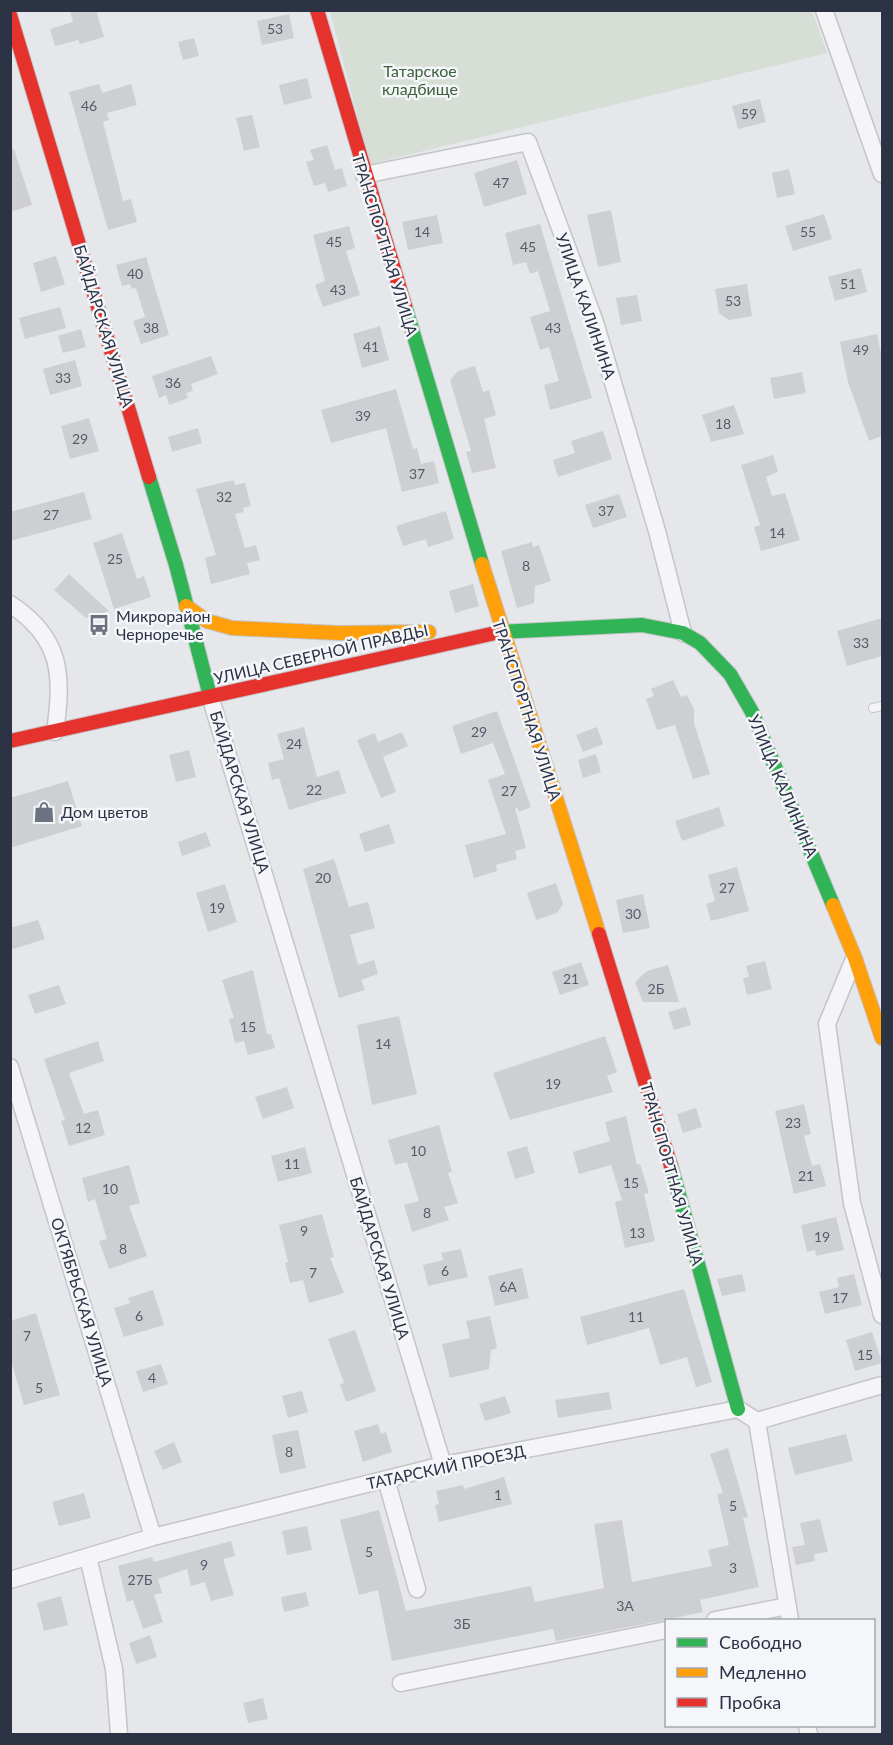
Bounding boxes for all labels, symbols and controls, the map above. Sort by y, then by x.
house number: 53 [267,20,283,37]
park label: Татарское кладбище [382,61,458,98]
house number: 46 [81,97,97,114]
house number: 59 [741,105,757,122]
street label: ТРАНСПОРТНАЯ УЛИЦА [349,151,422,338]
house number: 47 [493,174,509,191]
house number: 14 [414,223,430,240]
house number: 55 [800,223,816,240]
street label: УЛИЦА КАЛИНИНА [553,230,620,382]
house number: 45 [326,233,342,250]
house number: 45 [520,238,536,255]
street label: БАЙДАРСКАЯ УЛИЦА [71,242,138,410]
house number: 40 [127,265,143,282]
house number: 51 [840,275,856,292]
house number: 43 [330,281,346,298]
house number: 53 [725,292,741,309]
house number: 38 [143,319,159,336]
house number: 43 [545,319,561,336]
house number: 41 [363,338,379,355]
house number: 49 [853,341,869,358]
house number: 33 [55,369,71,386]
house number: 36 [165,374,181,391]
house number: 39 [355,407,371,424]
house number: 18 [715,415,731,432]
house number: 29 [72,430,88,447]
house number: 37 [409,465,425,482]
house number: 32 [216,488,232,505]
house number: 37 [598,502,614,519]
house number: 27 [43,506,59,523]
house number: 14 [769,524,785,541]
house number: 25 [107,550,123,567]
house number: 8 [522,557,530,574]
place label: Микрорайон Черноречье [116,606,210,643]
bus stop icon: Микрорайон Черноречье [87,613,111,637]
street label: ТРАНСПОРТНАЯ УЛИЦА [489,617,566,803]
street label: УЛИЦА СЕВЕРНОЙ ПРАВДЫ [212,620,430,687]
house number: 33 [853,634,869,651]
street label: БАЙДАРСКАЯ УЛИЦА [207,708,274,876]
street label: УЛИЦА КАЛИНИНА [745,712,822,860]
house number: 29 [471,723,487,740]
house number: 24 [286,735,302,752]
house number: 22 [306,781,322,798]
house number: 27 [501,782,517,799]
shop icon: Дом цветов [32,800,56,824]
place label: Дом цветов [61,802,148,821]
house number: 20 [315,869,331,886]
house number: 27 [719,879,735,896]
house number: 19 [209,899,225,916]
house number: 30 [625,905,641,922]
house number: 21 [563,970,579,987]
house number: 2Б [648,980,665,997]
house number: 15 [240,1018,256,1035]
house number: 14 [375,1035,391,1052]
house number: 19 [545,1075,561,1092]
street label: ТРАНСПОРТНАЯ УЛИЦА [637,1080,708,1268]
house number: 23 [785,1114,801,1131]
house number: 12 [75,1119,91,1136]
house number: 10 [410,1142,426,1159]
house number: 11 [284,1155,300,1172]
house number: 21 [798,1167,814,1184]
street label: БАЙДАРСКАЯ УЛИЦА [347,1174,414,1342]
house number: 15 [623,1174,639,1191]
house number: 10 [102,1180,118,1197]
house number: 8 [423,1204,431,1221]
street label: ОКТЯБРЬСКАЯ УЛИЦА [48,1215,117,1389]
house number: 9 [300,1222,308,1239]
house number: 13 [629,1224,645,1241]
house number: 19 [814,1228,830,1245]
house number: 8 [119,1240,127,1257]
house number: 6 [441,1262,449,1279]
house number: 7 [309,1264,317,1281]
house number: 6А [499,1278,517,1295]
house number: 17 [832,1289,848,1306]
house number: 6 [135,1307,143,1324]
house number: 11 [628,1308,644,1325]
house number: 7 [23,1327,31,1344]
house number: 15 [857,1346,873,1363]
house number: 4 [148,1369,156,1386]
house number: 5 [35,1379,43,1396]
street label: ТАТАРСКИЙ ПРОЕЗД [365,1440,527,1493]
house number: 8 [285,1443,293,1460]
house number: 1 [494,1486,502,1503]
house number: 5 [729,1497,737,1514]
house number: 5 [365,1543,373,1560]
house number: 9 [200,1556,208,1573]
house number: 3 [729,1559,737,1576]
house number: 27Б [128,1571,153,1588]
house number: 3А [616,1597,634,1614]
house number: 3Б [454,1615,471,1632]
legend [665,1619,875,1727]
text: Свободно [719,1631,802,1653]
text: Медленно [719,1661,807,1683]
text: Пробка [719,1691,781,1713]

